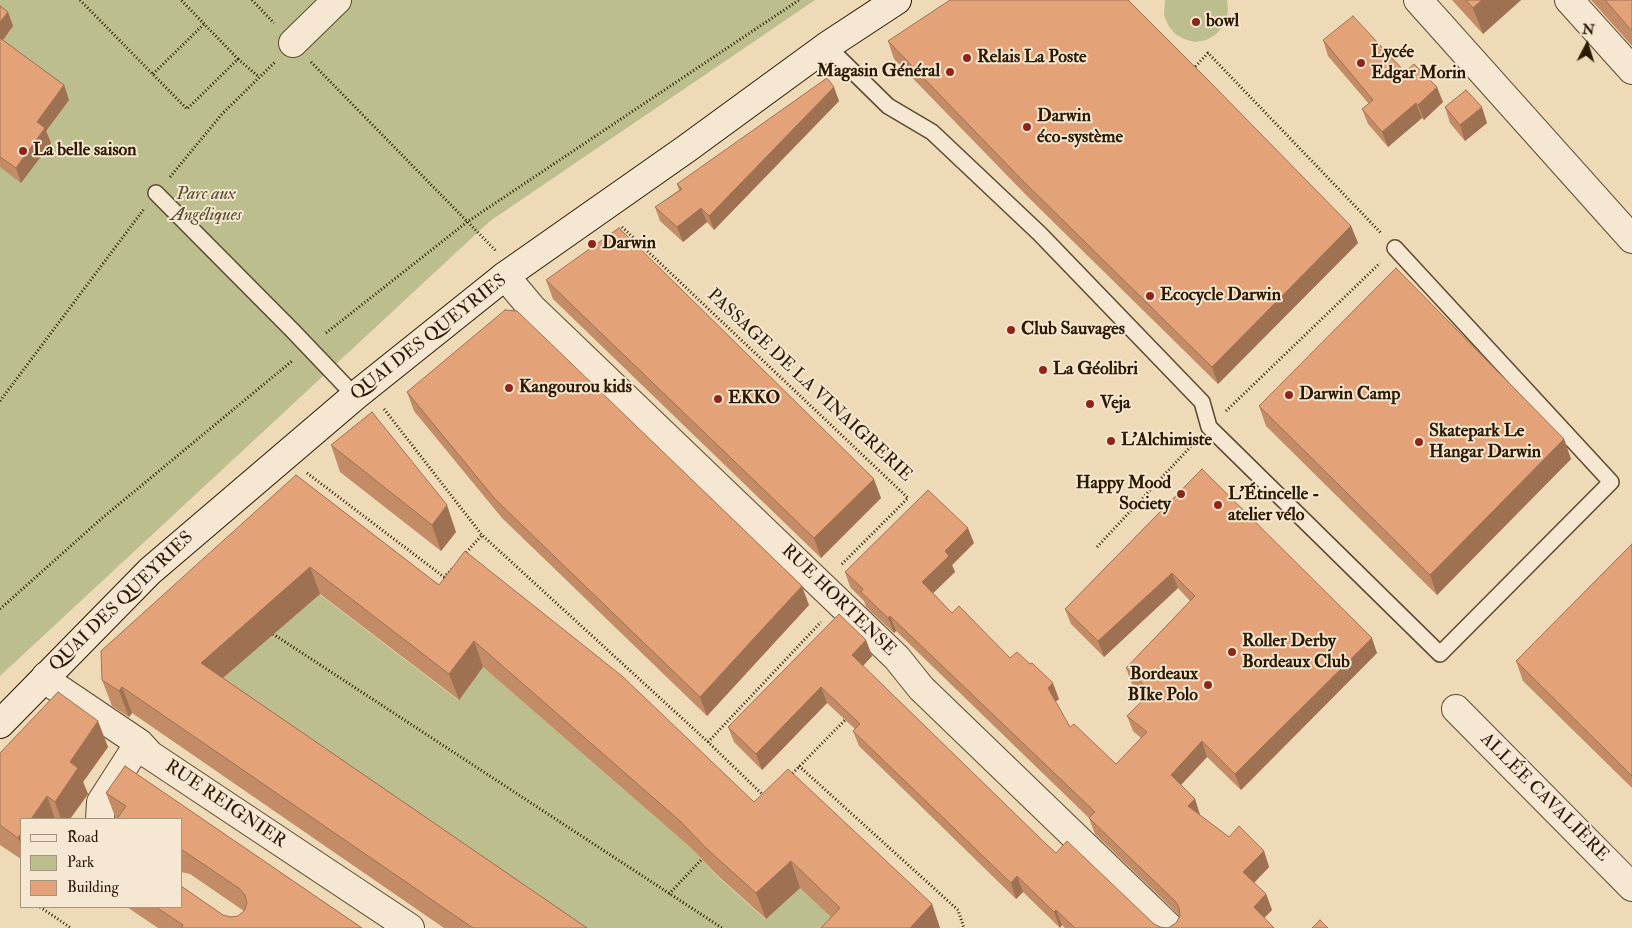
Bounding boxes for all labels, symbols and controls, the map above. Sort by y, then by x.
place label: bowl [1206,11,1239,33]
marker: bowl [1190,16,1202,28]
north arrow [1562,20,1612,70]
text: N [1581,21,1595,39]
place label: Lycée Edgar Morin [1371,42,1466,84]
place label: Relais La Poste [977,47,1086,69]
marker: Relais La Poste [961,52,973,64]
marker: Lycée Edgar Morin [1355,57,1367,69]
place label: Magasin Général [817,61,940,83]
marker: Magasin Général [944,66,956,78]
place label: Darwin éco-système [1037,106,1123,148]
marker: Darwin éco-système [1021,121,1033,133]
place label: La belle saison [33,140,137,162]
marker: La belle saison [17,145,29,157]
park label: Parc aux Angéliques [170,184,242,226]
place label: Darwin [602,233,656,255]
marker: Darwin [586,238,598,250]
street label: QUAI DES QUEYRIES [347,270,511,406]
street label: PASSAGE DE LA VINAIGRERIE [702,285,916,487]
place label: Ecocycle Darwin [1160,285,1281,307]
marker: Ecocycle Darwin [1144,290,1156,302]
place label: Club Sauvages [1021,319,1125,341]
marker: Club Sauvages [1005,324,1017,336]
place label: La Géolibri [1053,359,1138,381]
marker: La Géolibri [1037,364,1049,376]
place label: Kangourou kids [519,377,632,399]
marker: Kangourou kids [503,382,515,394]
place label: Darwin Camp [1299,384,1400,406]
place label: EKKO [728,388,780,410]
marker: Darwin Camp [1283,389,1295,401]
marker: EKKO [712,393,724,405]
place label: Veja [1100,393,1130,415]
marker: Veja [1084,398,1096,410]
place label: Skatepark Le Hangar Darwin [1429,421,1541,464]
place label: L'Alchimiste [1121,430,1212,452]
marker: L'Alchimiste [1105,435,1117,447]
marker: Skatepark Le Hangar Darwin [1413,436,1425,448]
place label: Happy Mood Society [1076,473,1171,516]
place label: L'Étincelle - atelier vélo [1228,484,1320,526]
marker: Happy Mood Society [1175,488,1187,500]
marker: L'Étincelle - atelier vélo [1212,499,1224,511]
street label: QUAI DES QUEYRIES [45,528,199,676]
street label: RUE HORTENSE [776,541,900,661]
place label: Roller Derby Bordeaux Club [1242,631,1350,674]
marker: Roller Derby Bordeaux Club [1226,646,1238,658]
place label: Bordeaux BIke Polo [1127,664,1198,706]
marker: Bordeaux BIke Polo [1202,679,1214,691]
street label: ALLÉE CAVALIÈRE [1475,729,1613,867]
street label: RUE REIGNIER [160,756,290,854]
legend [20,818,182,908]
text: Road [67,828,98,847]
text: Park [67,853,94,872]
text: Building [67,878,119,897]

